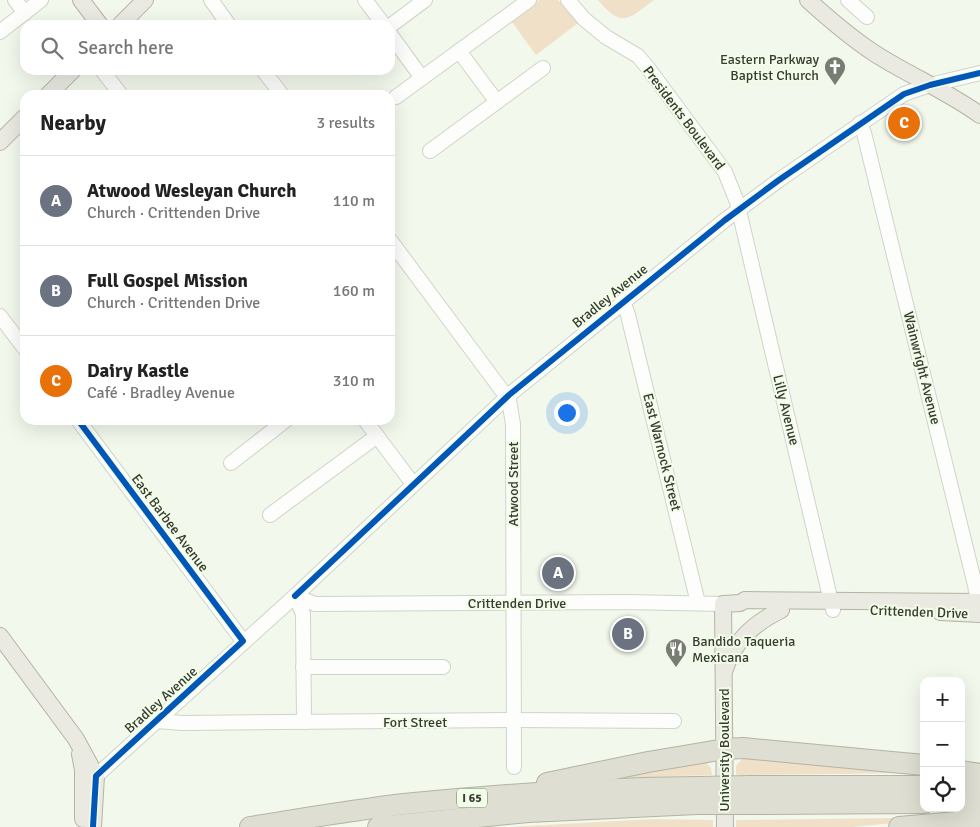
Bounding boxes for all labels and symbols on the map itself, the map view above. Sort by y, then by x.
place label: Eastern Parkway Baptist Church [720,51,819,84]
church icon: Eastern Parkway Baptist Church [823,55,847,86]
street label: Presidents Boulevard [639,63,729,173]
pin: C [888,104,920,142]
street label: Bradley Avenue [569,260,651,332]
street label: Wainwright Avenue [900,310,944,426]
street label: Lilly Avenue [769,373,803,447]
street label: East Warnock Street [639,391,685,513]
your location [554,400,580,426]
street label: Atwood Street [505,442,522,526]
street label: East Barbee Avenue [128,471,212,575]
pin: A [542,554,574,592]
street label: Crittenden Drive [468,595,566,612]
street label: Crittenden Drive [870,602,968,622]
pin: B [612,615,644,653]
place label: Bandido Taqueria Mexicana [692,633,795,666]
restaurant icon: Bandido Taqueria Mexicana [664,637,688,668]
street label: Bradley Avenue [121,663,201,737]
street label: University Boulevard [716,688,733,812]
street label: Fort Street [383,714,447,731]
road number: I 65 [457,788,487,808]

